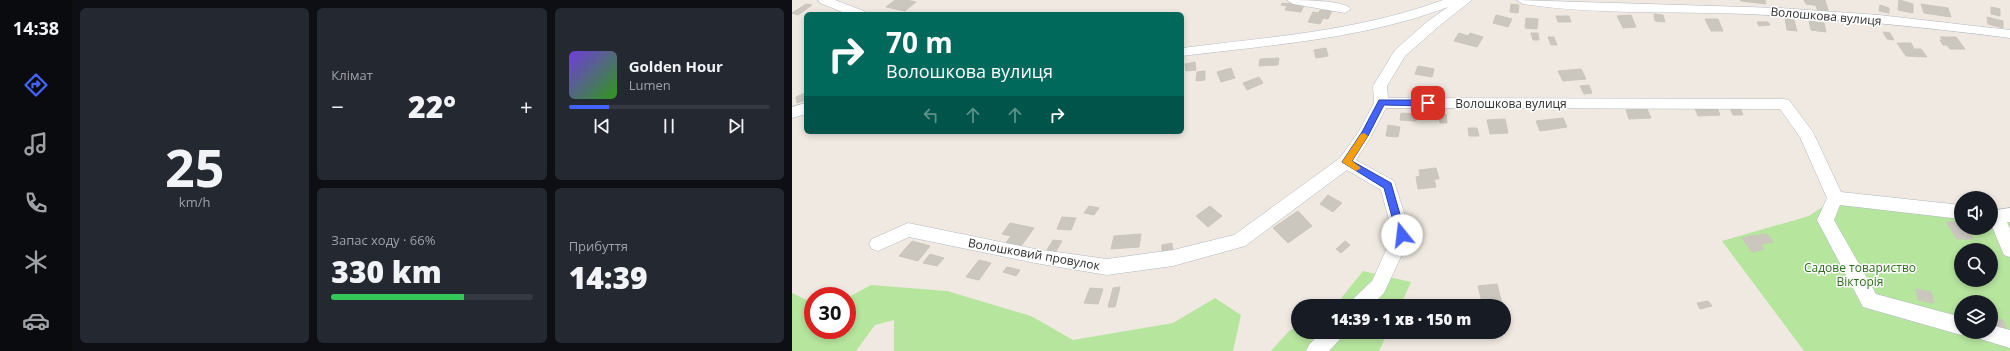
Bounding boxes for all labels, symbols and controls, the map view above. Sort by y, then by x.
street label: Волошкова вулиця [1770,3,1882,29]
text: 14:38 [13,16,59,40]
text: 70 m [886,23,953,61]
icon: right [820,28,872,80]
text: Golden Hour [629,56,723,76]
text: Волошкова вулиця [886,59,1053,83]
text: Клімат [331,66,373,84]
icon: directions [22,71,50,99]
text: Lumen [629,76,671,94]
text: 22° [408,86,456,127]
pin [1411,86,1445,120]
text: − [331,91,344,121]
text: + [520,91,533,121]
icon: arrive [1417,92,1439,114]
street label: Волошкова вулиця [1455,95,1567,112]
icon: left [920,104,942,126]
icon: ahead [962,104,984,126]
icon: ahead [1004,104,1026,126]
icon: right [1046,104,1068,126]
icon: previous [591,115,613,137]
icon: pause [658,115,680,137]
icon: next [725,115,747,137]
icon: music [22,130,50,158]
text: 25 [165,131,224,202]
icon: phone [22,189,50,217]
map controls [1954,191,1998,339]
button: sound [1954,191,1998,235]
text: km/h [179,193,210,211]
position arrow [1381,214,1423,256]
text: Запас ходу · 66% [331,231,435,249]
street label: Волошковий провулок [967,234,1102,274]
text: Прибуття [569,237,628,255]
button: search [1954,243,1998,287]
icon: climate [22,248,50,276]
text: 330 km [331,251,442,292]
text: 14:39 [569,257,648,298]
park label: Садове товариство Вікторія [1804,259,1916,290]
speed limit sign: 30 [804,287,856,339]
button: layers [1954,295,1998,339]
icon: car [22,307,50,335]
text: 14:39 · 1 хв · 150 m [1331,309,1471,329]

